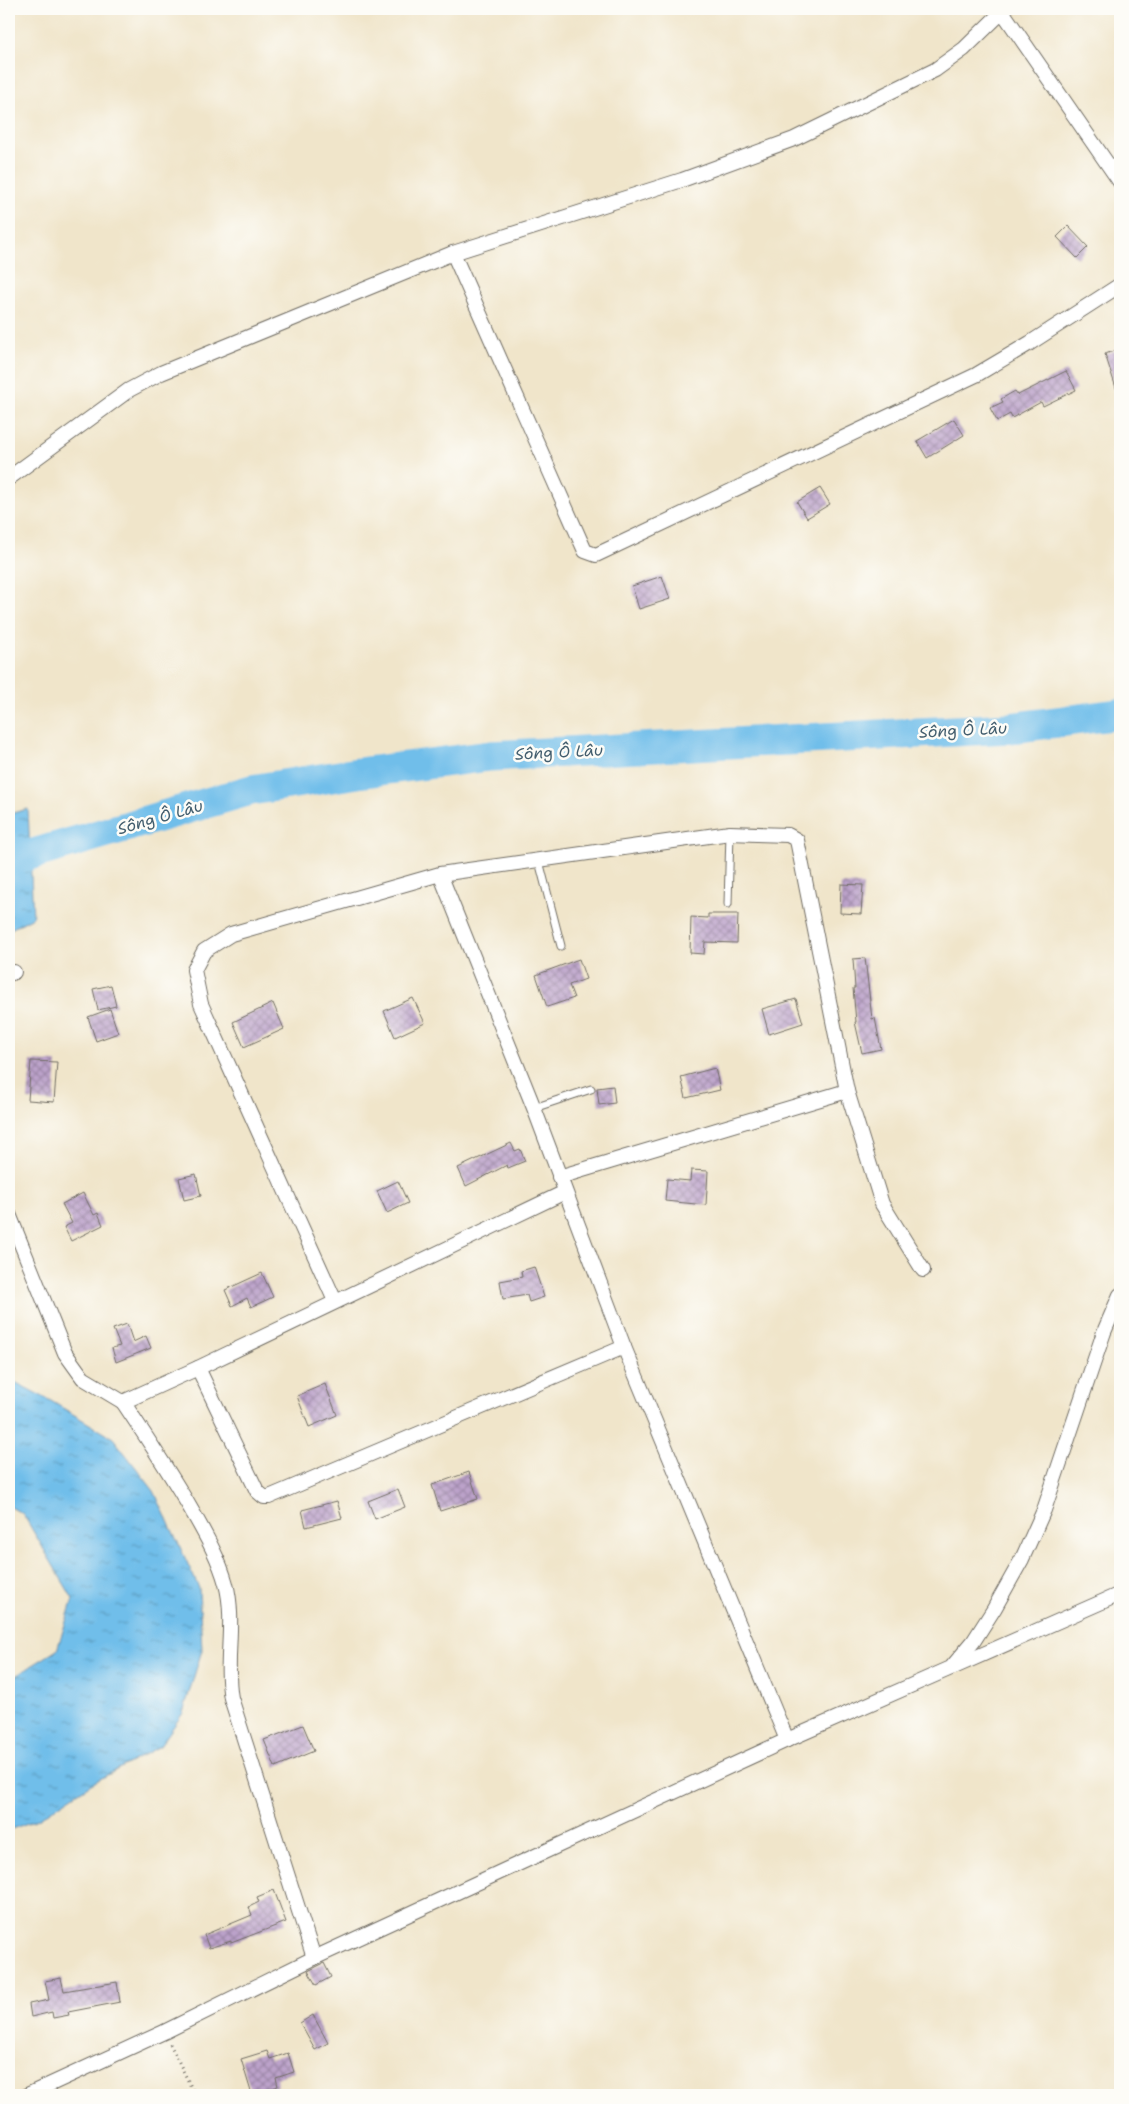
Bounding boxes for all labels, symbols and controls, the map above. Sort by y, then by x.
water label: Sông Ô Lâu [919,717,1007,743]
water label: Sông Ô Lâu [515,739,603,765]
water label: Sông Ô Lâu [115,795,205,839]

